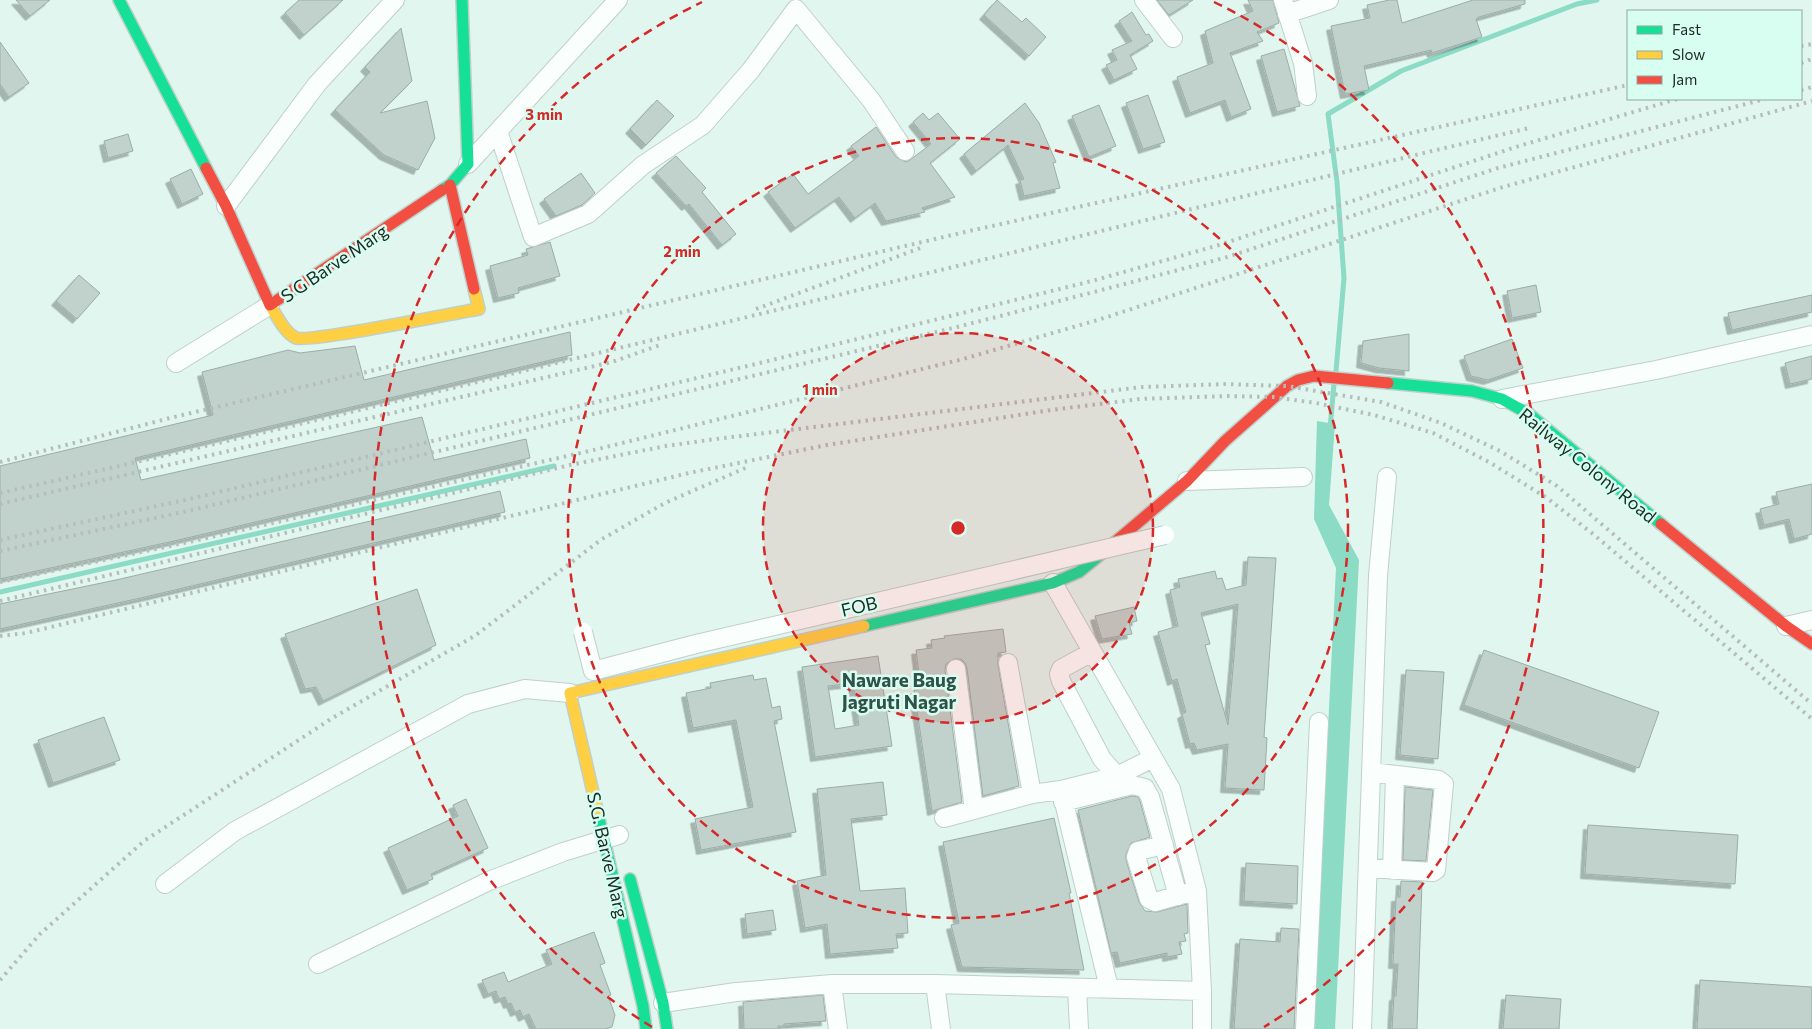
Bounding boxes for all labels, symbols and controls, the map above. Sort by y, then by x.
legend [1627,10,1802,100]
text: Fast [1672,20,1701,38]
text: Slow [1672,45,1705,63]
text: Jam [1672,70,1697,88]
text: 3 min [525,105,563,123]
street label: S G Barve Marg [276,219,392,307]
text: 2 min [663,242,701,260]
text: 1 min [802,380,838,398]
street label: Railway Colony Road [1515,403,1661,527]
centre of rings [949,519,967,537]
street label: FOB [839,591,879,621]
district label: Naware Baug Jagruti Nagar [842,668,957,713]
street label: S.G. Barve Marg [583,790,633,920]

